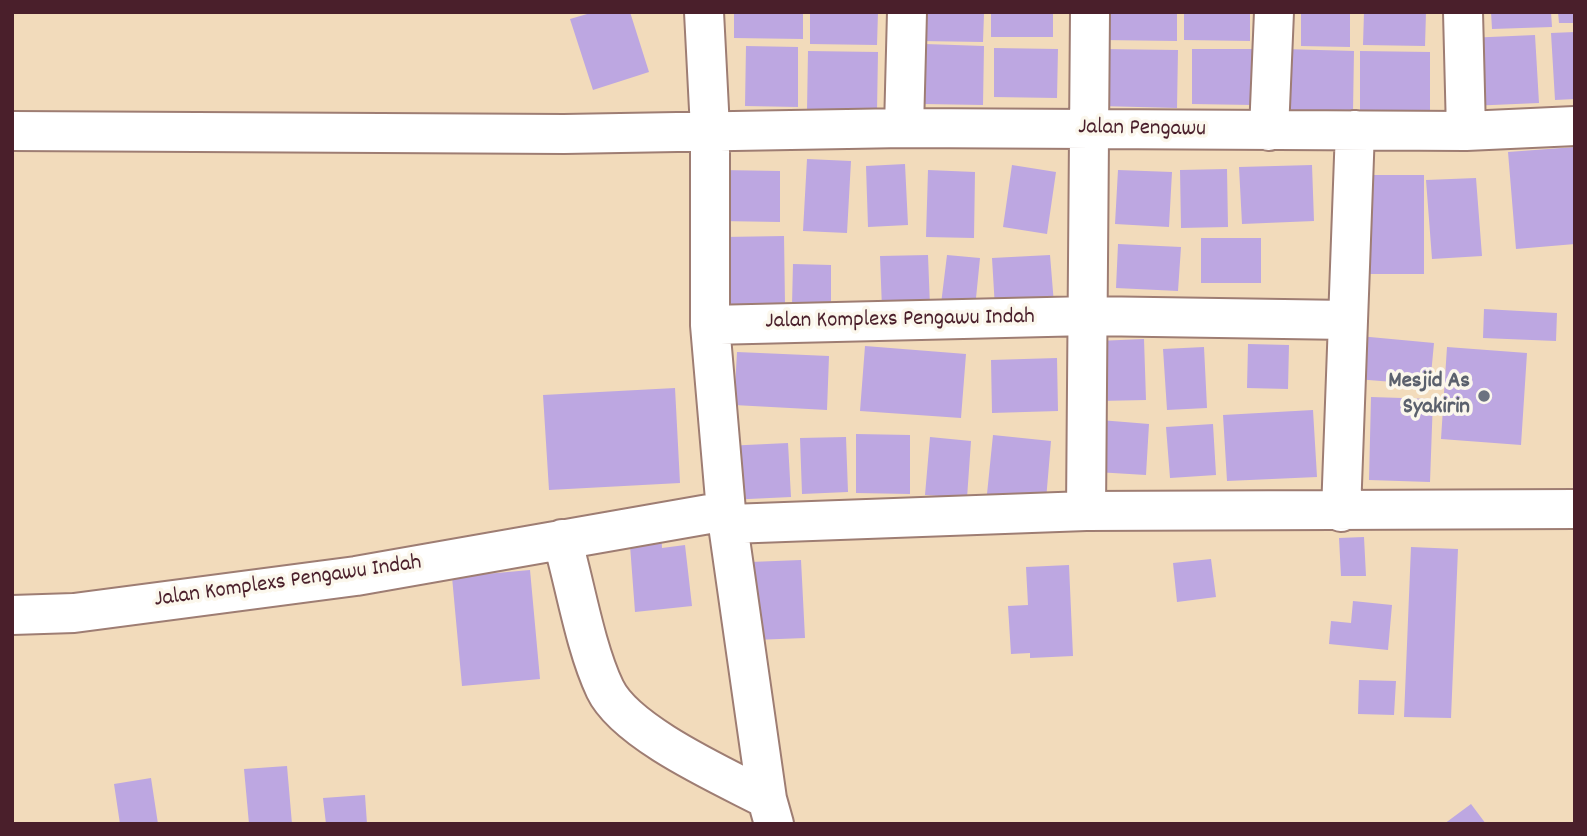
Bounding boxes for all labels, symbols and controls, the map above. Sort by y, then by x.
street label: Jalan Pengawu [1078,115,1206,145]
street label: Jalan Komplexs Pengawu Indah [765,305,1035,337]
place label: Mesjid As Syakirin [1388,369,1470,423]
marker: Mesjid As Syakirin [1476,388,1492,404]
street label: Jalan Komplexs Pengawu Indah [153,551,423,615]

